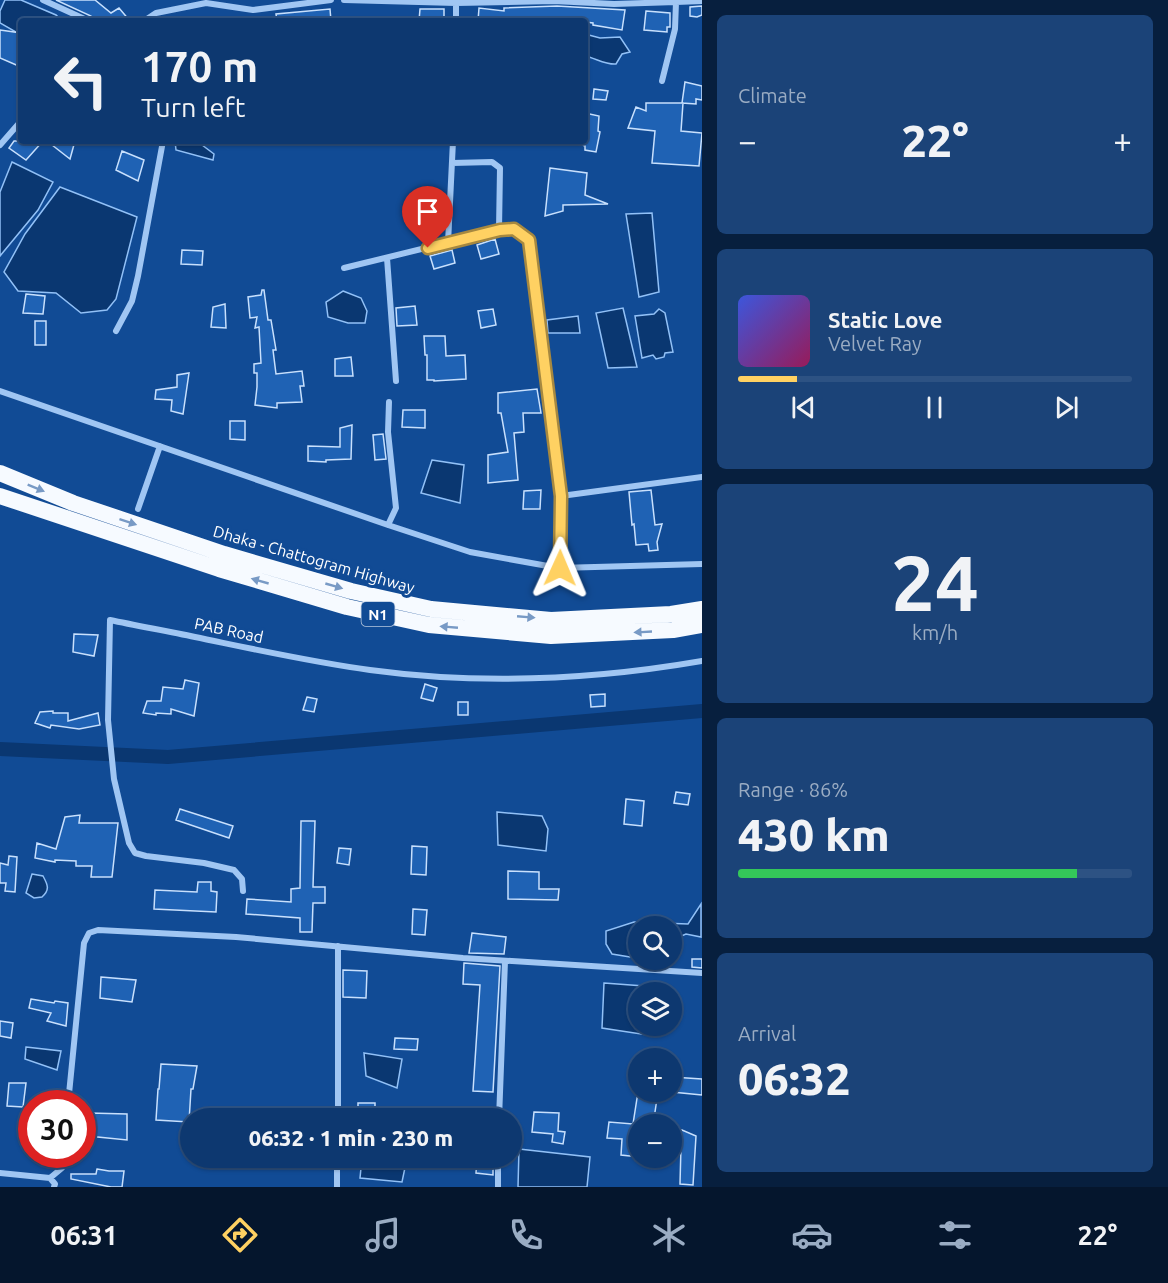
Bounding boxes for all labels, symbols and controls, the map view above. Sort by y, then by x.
icon: left [42,42,120,120]
text: 170 m [141,43,258,90]
text: Climate [738,84,807,107]
text: Turn left [141,92,245,122]
text: 22° [901,115,969,166]
text: − [738,122,757,159]
text: + [1113,122,1132,159]
pin [402,186,453,248]
icon: arrive [411,195,444,228]
text: Static Love [828,307,943,332]
text: Velvet Ray [828,332,922,355]
icon: previous [787,391,820,424]
icon: pause [918,391,951,424]
icon: next [1050,391,1083,424]
one-way arrow [28,483,46,493]
one-way arrow [119,517,137,527]
street label: Dhaka - Chattogram Highway [211,522,417,596]
position arrow [528,536,592,600]
text: 24 [891,538,979,626]
one-way arrow [251,576,269,585]
one-way arrow [325,582,343,591]
road number: N1 [362,602,394,626]
one-way arrow [517,613,536,622]
street label: PAB Road [193,614,265,646]
text: km/h [912,621,958,644]
one-way arrow [439,622,458,632]
one-way arrow [634,627,653,636]
text: Range · 86% [738,778,848,801]
text: 430 km [738,809,890,860]
map controls [628,916,682,1168]
button: search [628,916,682,970]
button: layers [628,982,682,1036]
text: Arrival [738,1022,796,1045]
button: + [628,1048,682,1102]
text: 06:32 [738,1053,851,1104]
speed limit sign: 30 [18,1090,96,1168]
button: − [628,1114,682,1168]
text: 06:32 · 1 min · 230 m [249,1125,453,1150]
icon: directions [219,1214,261,1256]
icon: music [362,1214,404,1256]
icon: phone [505,1214,547,1256]
icon: climate [648,1214,690,1256]
icon: car [791,1214,833,1256]
icon: filters [934,1214,976,1256]
text: 06:31 [51,1220,118,1250]
text: 22° [1077,1220,1117,1250]

